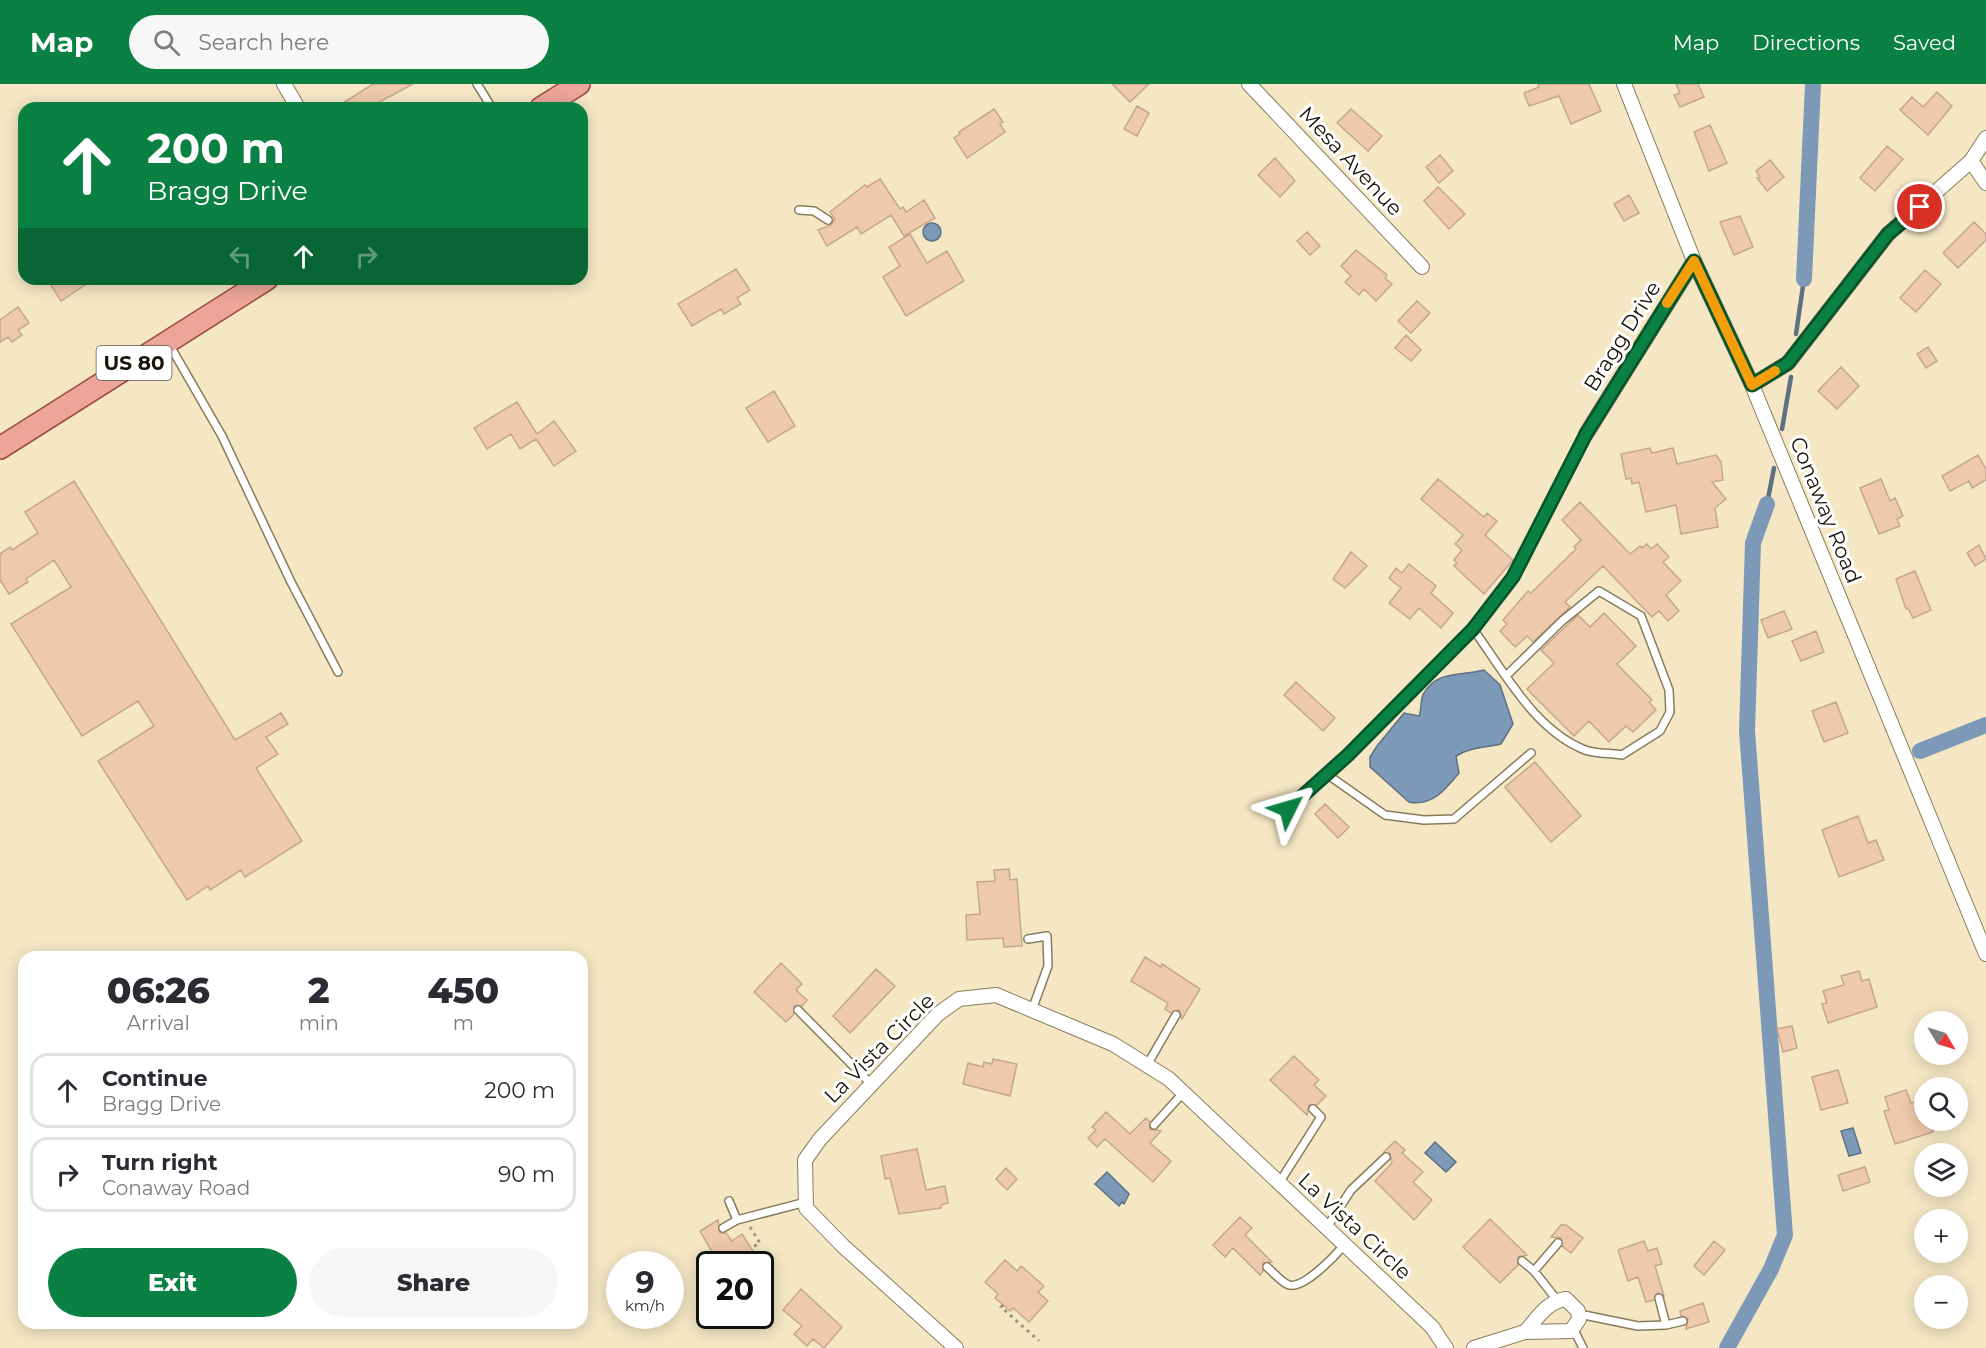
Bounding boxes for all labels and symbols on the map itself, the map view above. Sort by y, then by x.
street label: Mesa Avenue [1294,101,1408,221]
pin [1894,181,1945,232]
street label: Bragg Drive [1578,276,1666,396]
road number: US 80 [96,346,172,380]
street label: Conaway Road [1785,433,1867,587]
position arrow [1256,777,1320,841]
street label: La Vista Circle [819,988,939,1108]
north arrow [1914,1011,1968,1065]
street label: La Vista Circle [1293,1167,1417,1285]
speed limit sign: 20 [696,1251,774,1329]

